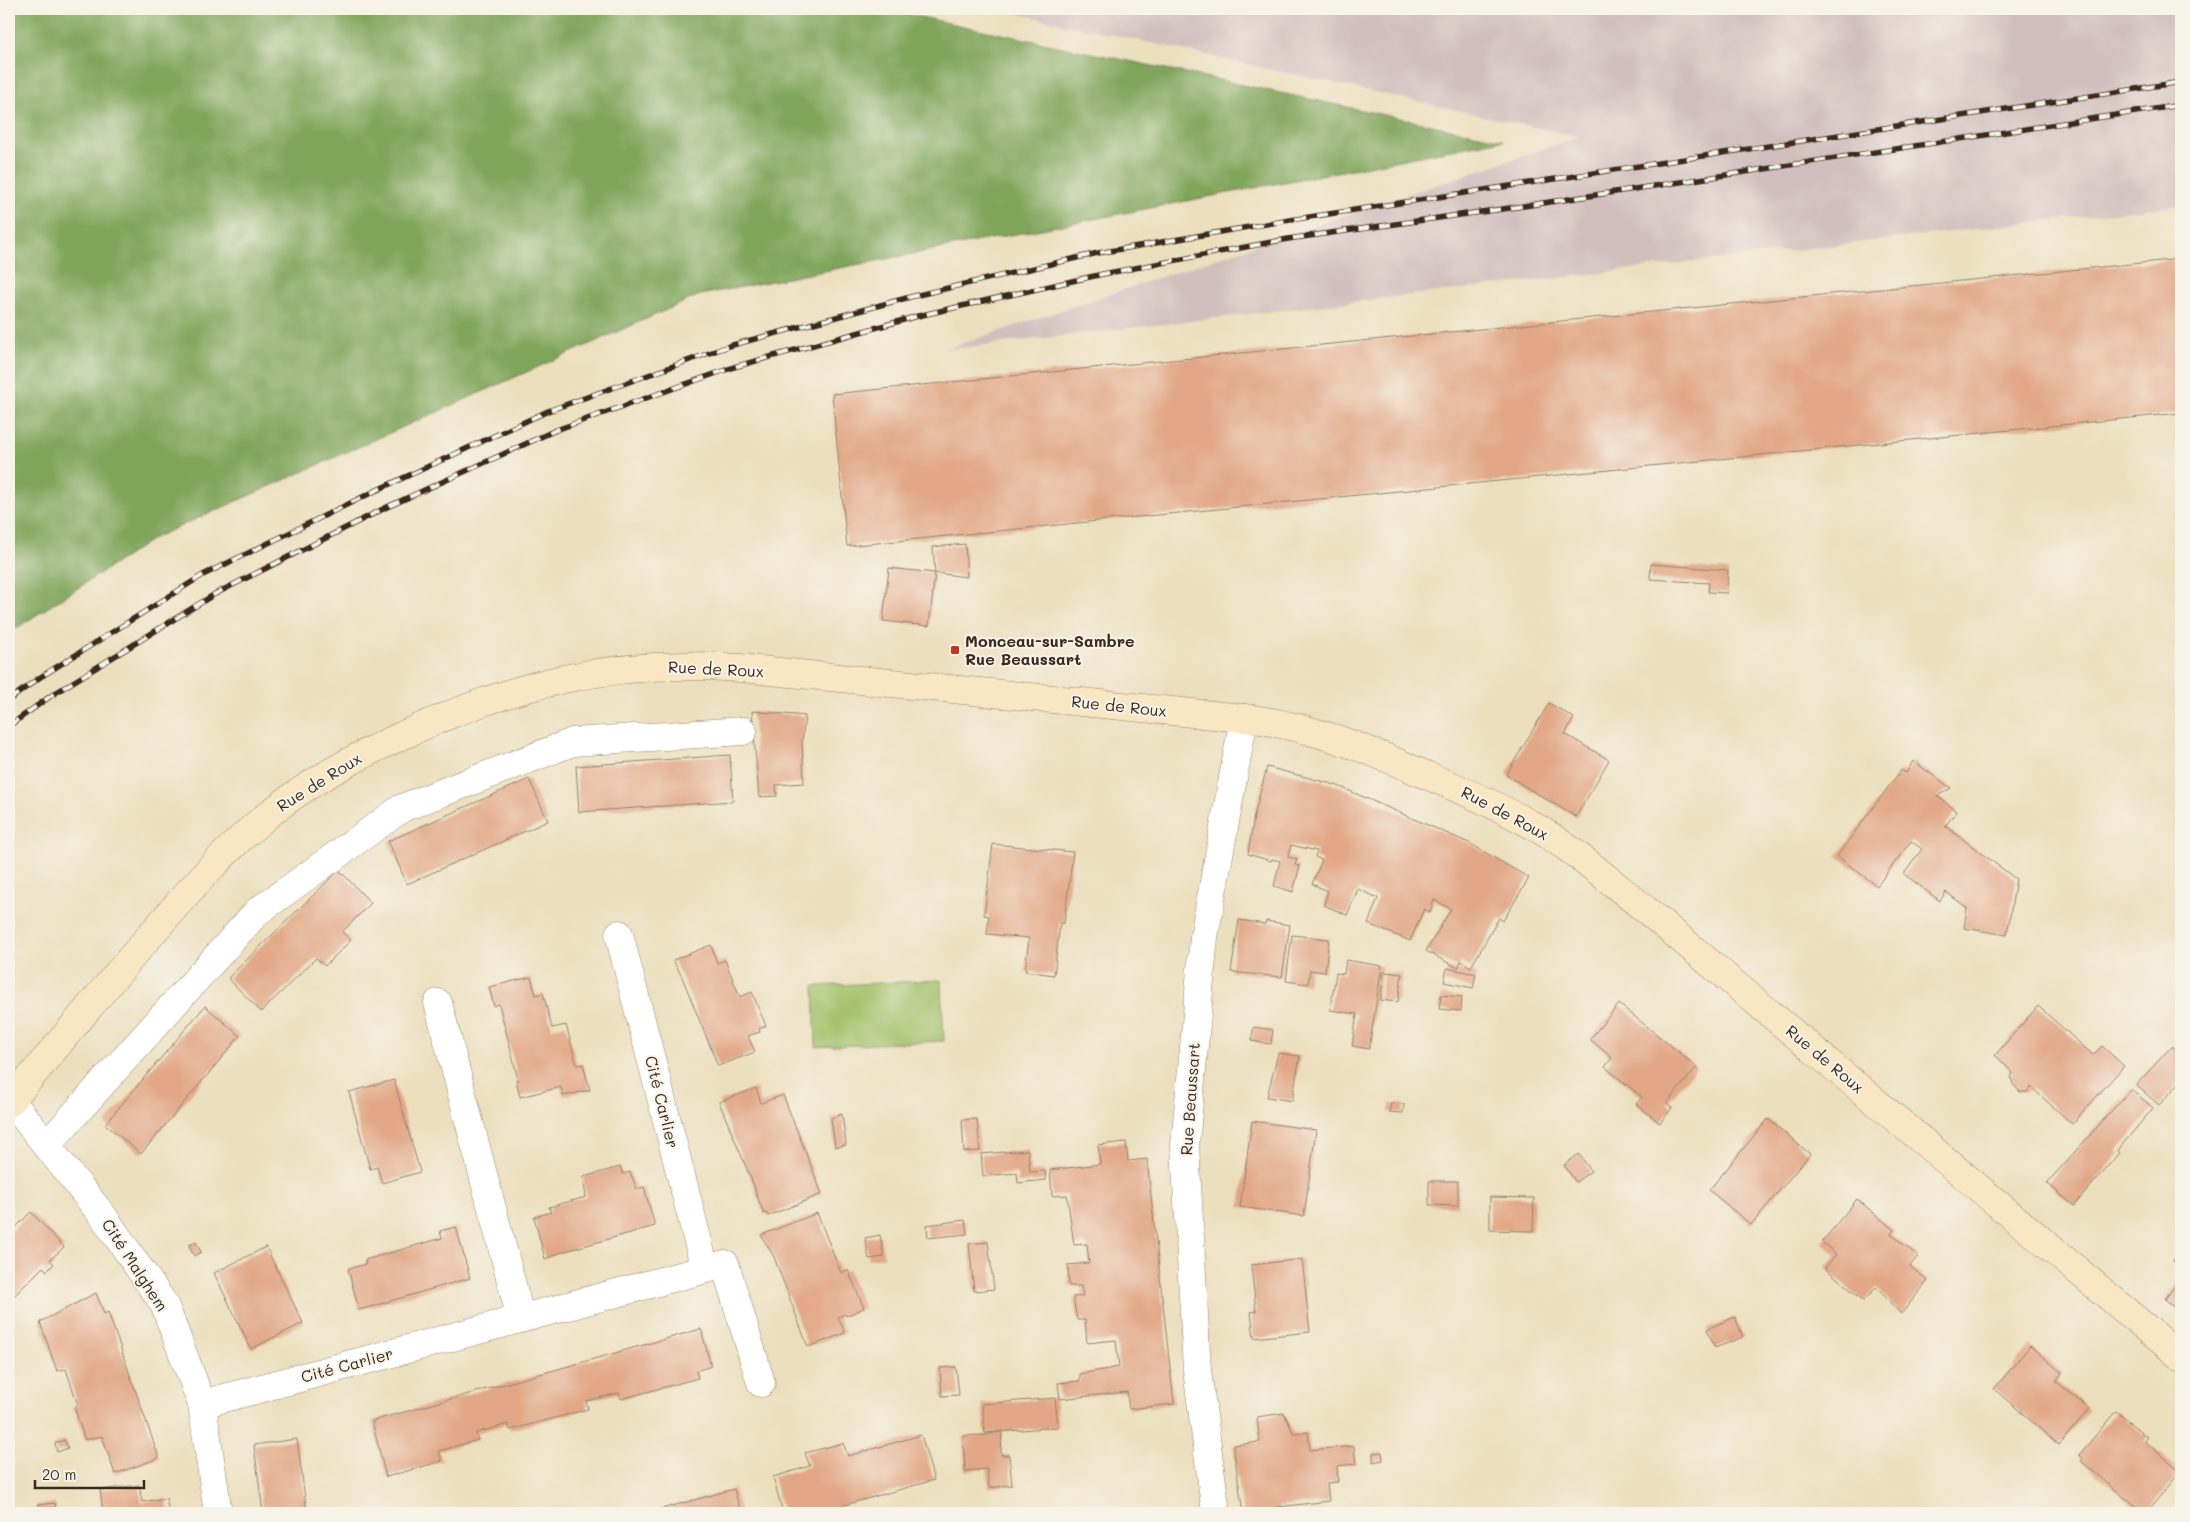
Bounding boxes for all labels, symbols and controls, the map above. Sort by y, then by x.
place label: Monceau-sur-Sambre Rue Beaussart [965,630,1135,669]
marker: Monceau-sur-Sambre Rue Beaussart [949,644,961,656]
street label: Rue de Roux [668,656,764,681]
street label: Rue de Roux [1070,690,1168,721]
street label: Rue de Roux [273,747,365,816]
street label: Rue de Roux [1458,781,1552,844]
street label: Rue de Roux [1782,1020,1869,1097]
street label: Rue Beaussart [1175,1042,1204,1156]
street label: Cité Carlier [641,1053,684,1150]
street label: Cité Malghem [98,1215,173,1315]
street label: Cité Carlier [298,1342,395,1387]
scale bar [35,1457,144,1489]
text: 20 m [42,1464,76,1484]

